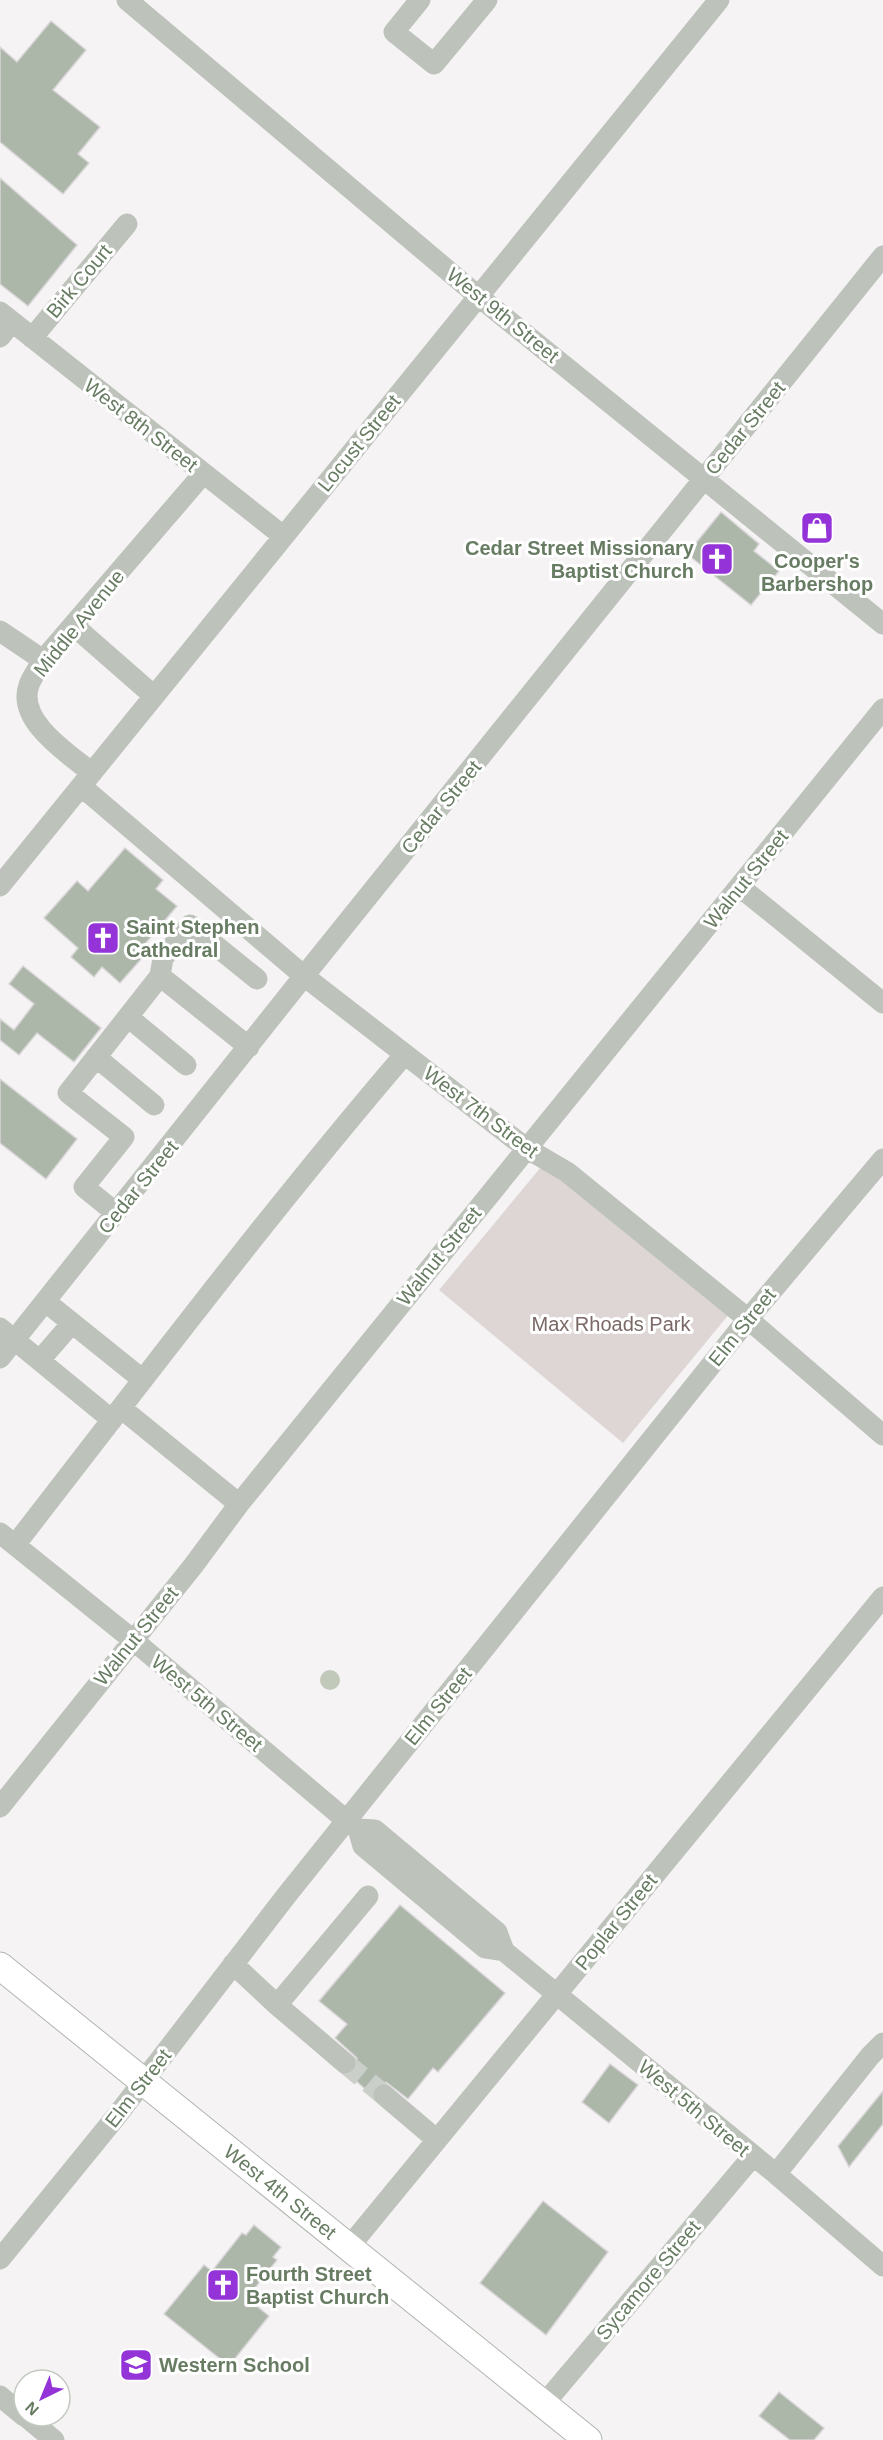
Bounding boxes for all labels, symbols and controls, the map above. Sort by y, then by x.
street label: Birk Court [42,240,116,322]
street label: West 9th Street [443,263,564,367]
street label: West 8th Street [80,374,202,476]
street label: Cedar Street [701,377,790,479]
street label: Locust Street [313,390,405,496]
shop icon: Cooper's Barbershop [799,510,835,546]
place label: Cedar Street Missionary Baptist Church [465,537,695,582]
church icon: Cedar Street Missionary Baptist Church [699,541,735,577]
place label: Cooper's Barbershop [761,550,873,595]
street label: Middle Avenue [29,565,129,681]
street label: Cedar Street [397,756,486,858]
street label: Walnut Street [700,825,793,933]
place label: Saint Stephen Cathedral [126,916,259,961]
church icon: Saint Stephen Cathedral [85,920,121,956]
street label: West 7th Street [419,1062,543,1162]
street label: Cedar Street [94,1136,183,1238]
street label: Walnut Street [393,1202,486,1310]
street label: Elm Street [704,1283,780,1370]
park label: Max Rhoads Park [532,1313,691,1335]
street label: Walnut Street [90,1582,183,1690]
street label: West 5th Street [147,1650,267,1756]
street label: Elm Street [400,1662,476,1749]
street label: Poplar Street [571,1869,662,1974]
street label: Elm Street [101,2044,176,2132]
street label: West 5th Street [634,2055,754,2161]
street label: West 4th Street [220,2140,341,2244]
street label: Sycamore Street [592,2216,705,2344]
place label: Fourth Street Baptist Church [246,2263,389,2308]
church icon: Fourth Street Baptist Church [205,2267,241,2303]
school or university icon: Western School [118,2347,154,2383]
place label: Western School [159,2354,310,2376]
north arrow [12,2368,72,2428]
text: N [22,2398,42,2419]

